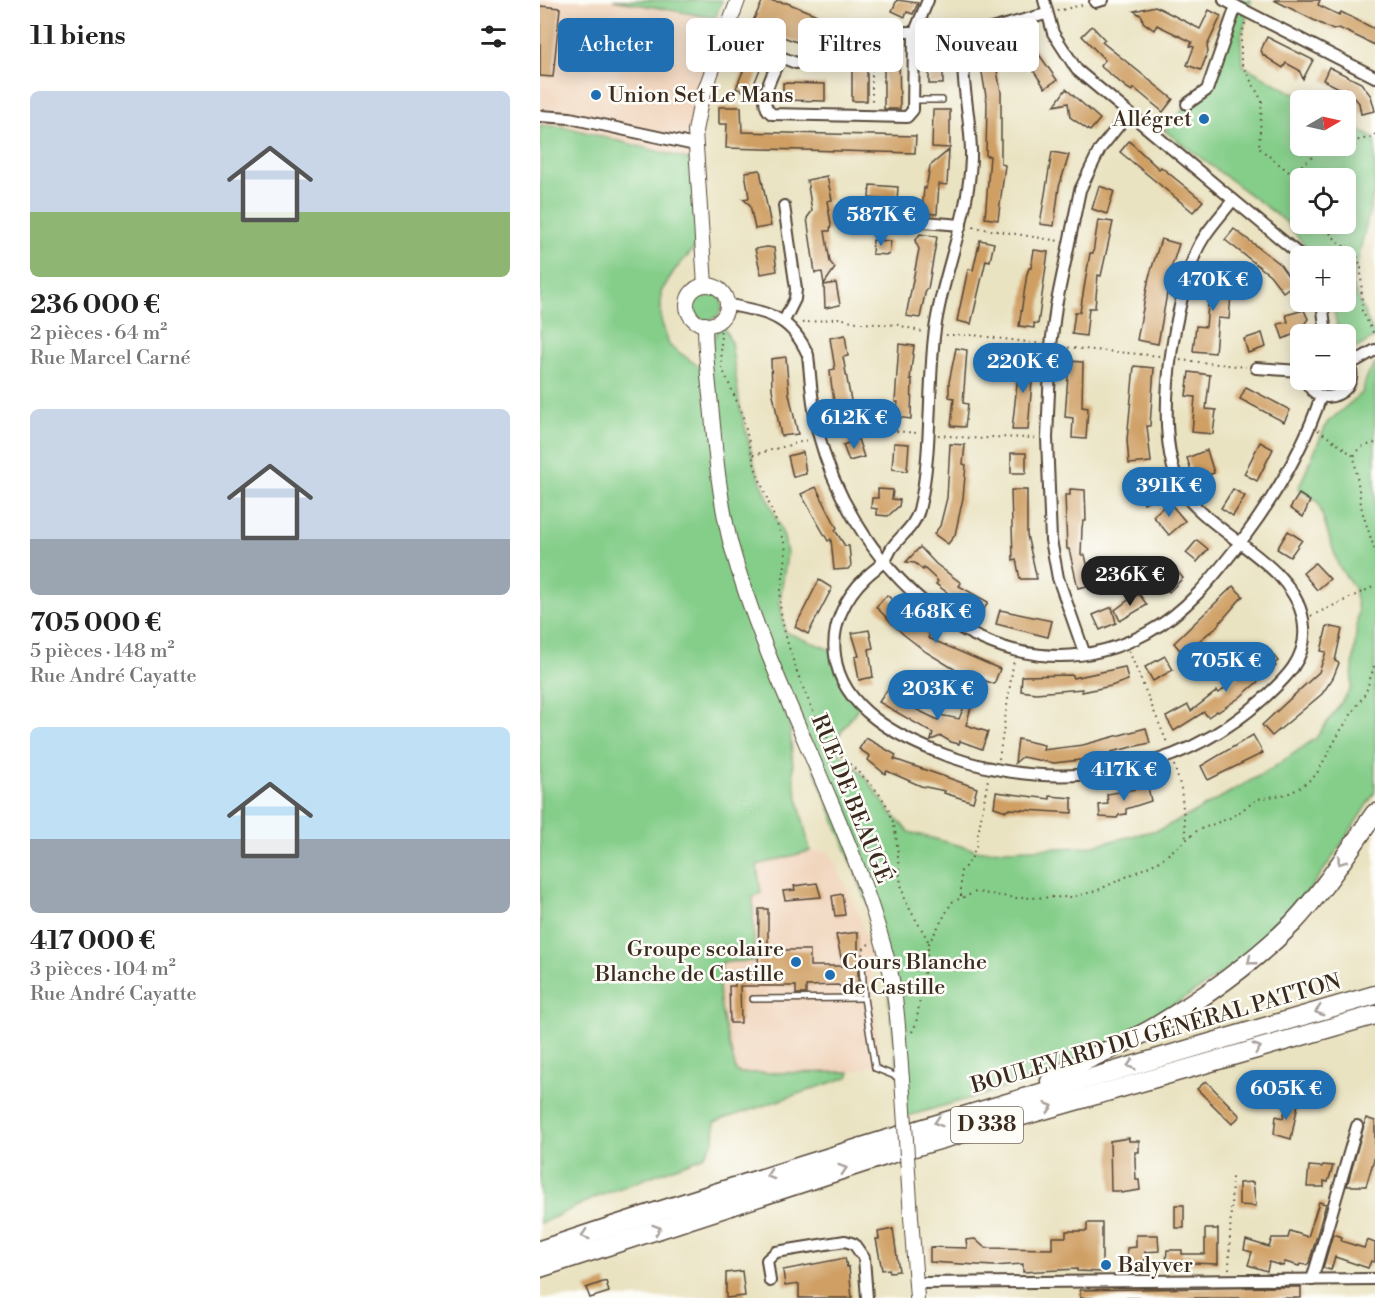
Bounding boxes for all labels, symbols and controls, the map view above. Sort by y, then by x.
chip: Acheter [558,18,674,72]
chip: Louer [686,18,786,72]
chip: Filtres [798,18,903,72]
chip: Nouveau [915,18,1039,72]
text: 11 biens [30,20,126,52]
icon: filters [477,20,510,53]
place label: Union Set Le Mans [608,82,794,109]
marker: Union Set Le Mans [589,88,603,102]
north arrow [1290,90,1356,156]
map controls [1290,90,1356,390]
place label: Allégret [1112,106,1192,133]
marker: Allégret [1197,112,1211,126]
icon: home [216,130,324,238]
button: locate [1290,168,1356,234]
pin: 587K € [832,196,930,247]
text: 587K € [847,203,915,228]
button: + [1290,246,1356,312]
pin: 470K € [1164,261,1262,312]
text: 470K € [1178,268,1248,293]
text: 236 000 € [30,289,160,321]
text: 2 pièces · 64 m² [30,321,167,346]
button: − [1290,324,1356,390]
pin: 220K € [974,343,1072,394]
text: Rue Marcel Carné [30,346,191,371]
text: 220K € [987,350,1059,375]
pin: 612K € [805,399,903,450]
text: 612K € [821,406,887,431]
icon: home [216,448,324,556]
pin: 391K € [1120,467,1218,518]
text: 391K € [1136,474,1202,499]
pin: 236K € [1081,556,1179,607]
text: 236K € [1095,563,1165,588]
pin: 468K € [887,593,985,644]
text: 468K € [900,600,972,625]
text: 705 000 € [30,607,161,639]
text: 5 pièces · 148 m² [30,639,175,664]
pin: 705K € [1177,642,1275,693]
text: 705K € [1191,649,1261,674]
text: Rue André Cayatte [30,664,197,689]
pin: 203K € [889,670,987,721]
text: 203K € [902,677,974,702]
street label: RUE DE BEAUGÉ [805,710,898,887]
pin: 417K € [1075,751,1173,802]
text: 417K € [1091,758,1157,783]
icon: home [216,766,324,874]
one-way arrow [1337,855,1348,866]
text: 417 000 € [30,925,155,957]
place label: Groupe scolaire Blanche de Castille [594,936,784,988]
place label: Cours Blanche de Castille [842,949,987,1001]
one-way arrow [1247,953,1258,964]
marker: Groupe scolaire Blanche de Castille [789,955,803,969]
text: 3 pièces · 104 m² [30,957,176,982]
street label: BOULEVARD DU GÉNÉRAL PATTON [967,967,1345,1100]
marker: Cours Blanche de Castille [823,968,837,982]
text: Rue André Cayatte [30,982,197,1007]
one-way arrow [1314,1004,1324,1017]
one-way arrow [1251,1043,1262,1055]
one-way arrow [1126,1058,1137,1070]
pin: 605K € [1237,1070,1335,1121]
text: 605K € [1250,1077,1322,1102]
one-way arrow [1043,1102,1054,1114]
road number: D 338 [951,1107,1023,1143]
one-way arrow [933,1115,944,1128]
one-way arrow [837,1164,848,1177]
one-way arrow [765,1167,776,1180]
one-way arrow [651,1224,662,1236]
one-way arrow [580,1228,591,1241]
place label: Balyver [1117,1252,1193,1279]
marker: Balyver [1099,1258,1113,1272]

